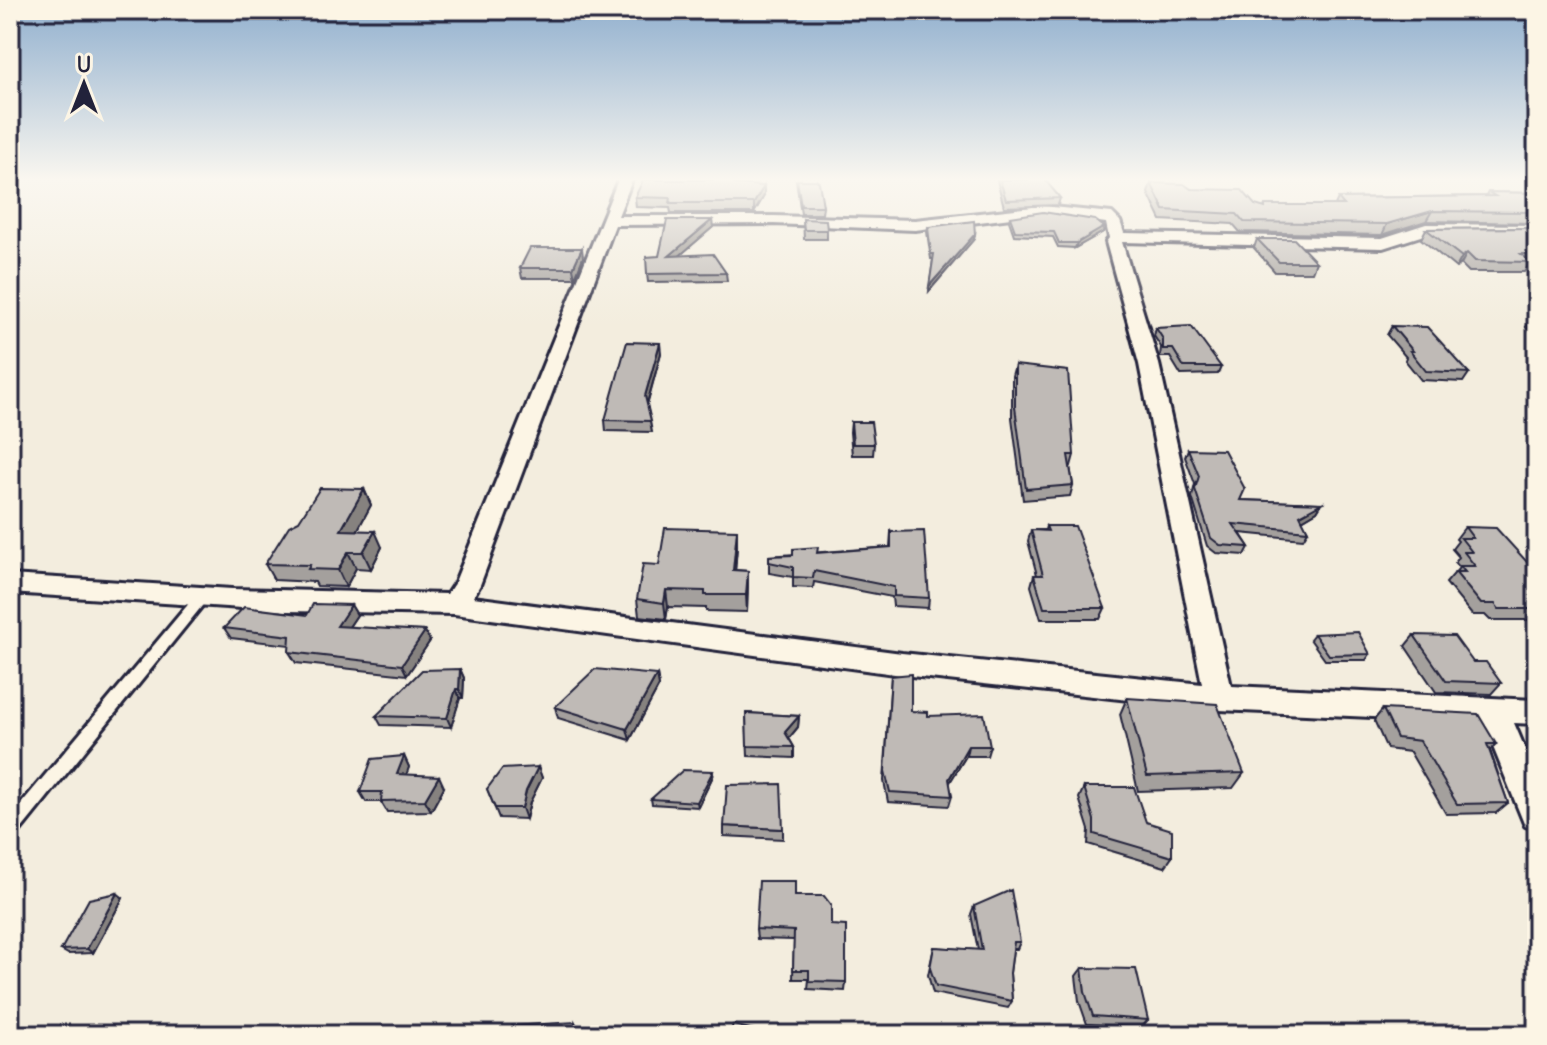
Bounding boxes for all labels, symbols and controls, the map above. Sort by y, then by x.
north arrow [44,44,124,124]
text: U [76,50,92,78]

